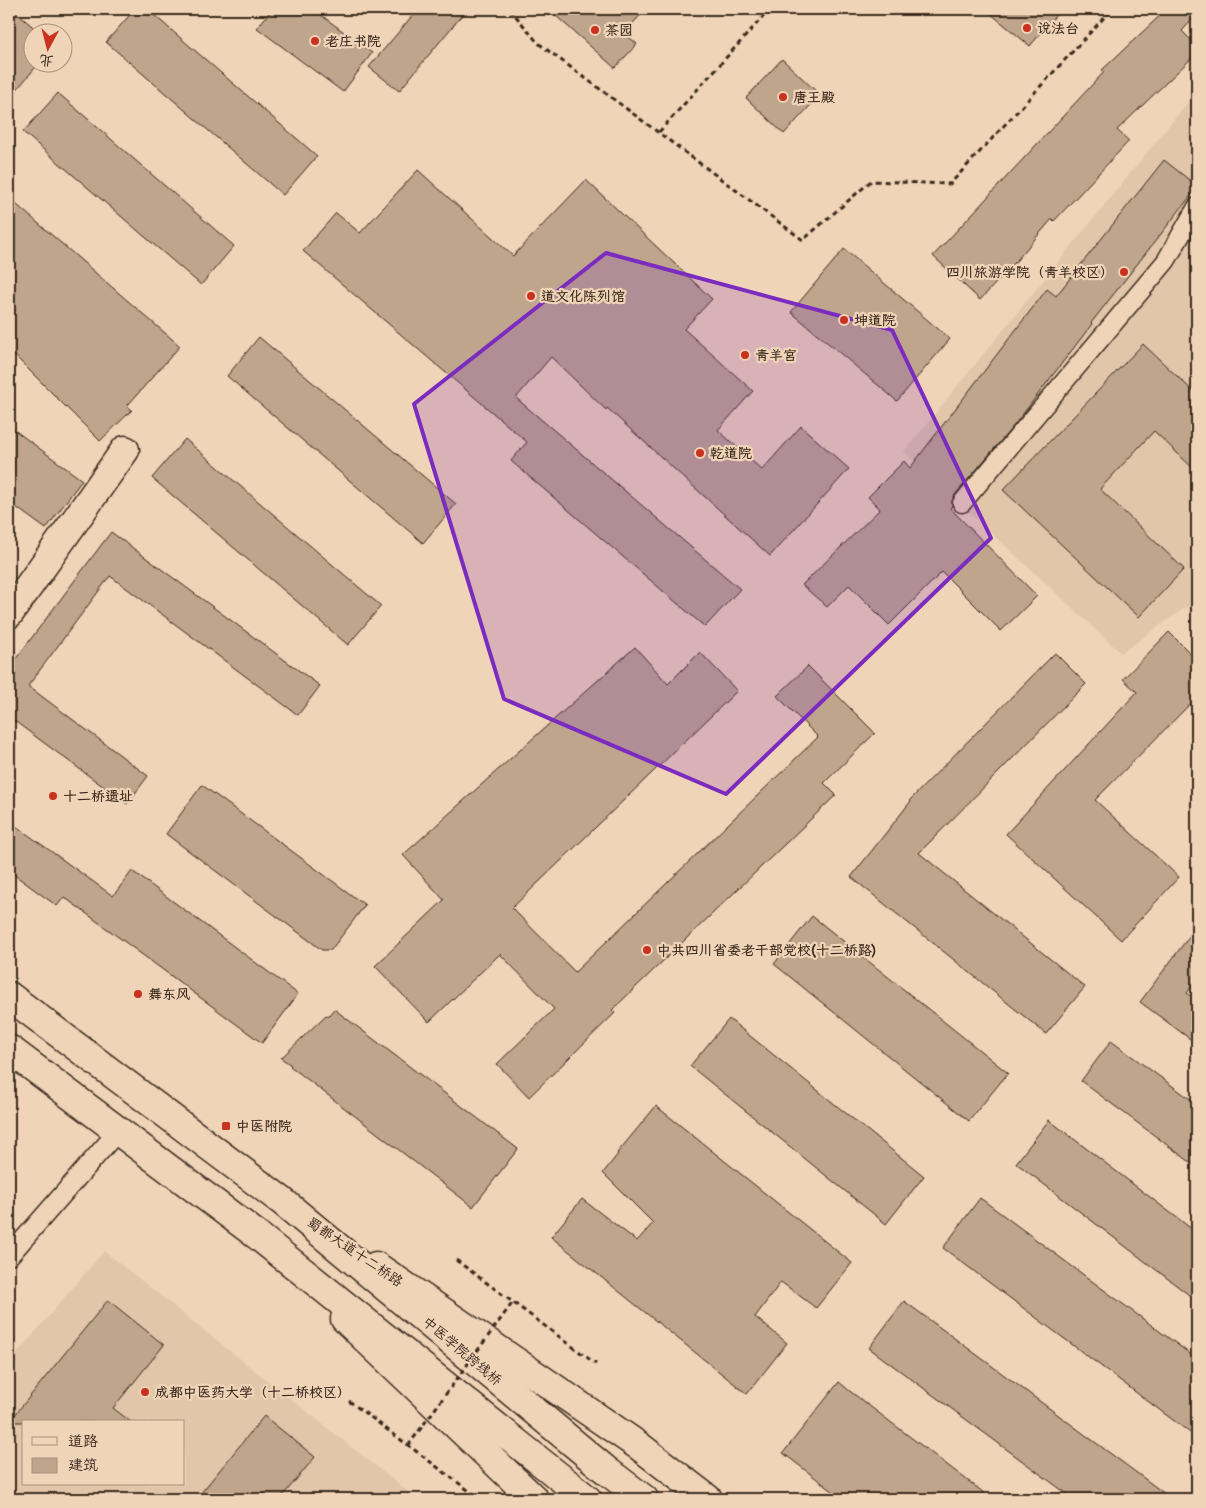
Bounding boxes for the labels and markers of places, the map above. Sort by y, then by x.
place label: 说法台 [1037,20,1079,37]
place label: 茶园 [605,22,633,39]
marker: 说法台 [1021,22,1033,34]
marker: 茶园 [589,24,601,36]
place label: 老庄书院 [325,33,381,50]
marker: 老庄书院 [309,35,321,47]
place label: 唐王殿 [793,89,835,106]
marker: 唐王殿 [777,91,789,103]
place label: 四川旅游学院（青羊校区） [946,264,1114,281]
marker: 四川旅游学院（青羊校区） [1118,266,1130,278]
place label: 道文化陈列馆 [541,288,625,305]
marker: 道文化陈列馆 [525,290,537,302]
place label: 坤道院 [854,312,896,329]
marker: 坤道院 [838,314,850,326]
place label: 青羊宫 [755,347,797,364]
marker: 青羊宫 [739,349,751,361]
place label: 乾道院 [710,445,752,462]
marker: 乾道院 [694,447,706,459]
place label: 十二桥遗址 [63,788,133,805]
marker: 十二桥遗址 [47,790,59,802]
place label: 中共四川省委老干部党校(十二桥路) [657,942,876,959]
marker: 中共四川省委老干部党校(十二桥路) [641,944,653,956]
place label: 舞东风 [148,986,190,1003]
marker: 舞东风 [132,988,144,1000]
place label: 中医附院 [236,1118,292,1135]
marker: 中医附院 [220,1120,232,1132]
place label: 成都中医药大学（十二桥校区） [155,1384,351,1401]
marker: 成都中医药大学（十二桥校区） [139,1386,151,1398]

